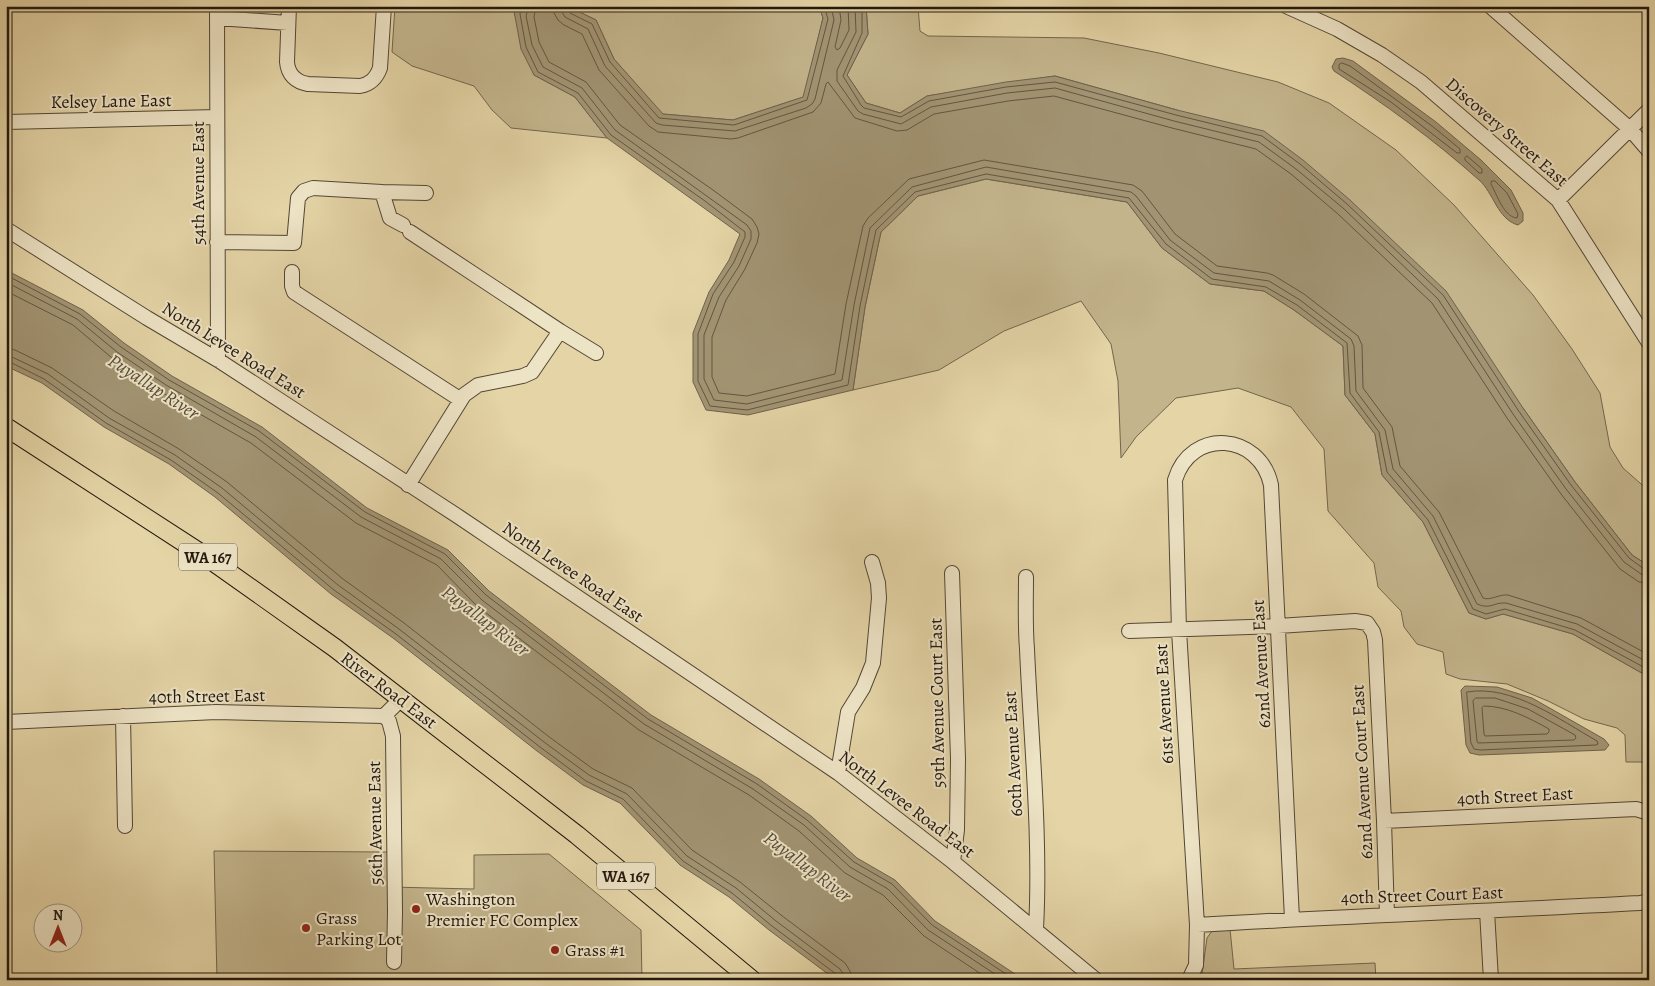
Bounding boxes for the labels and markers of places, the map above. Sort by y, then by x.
place label: Washington Premier FC Complex [425,887,578,932]
marker: Washington Premier FC Complex [410,903,422,915]
place label: Grass Parking Lot [316,906,401,951]
marker: Grass Parking Lot [300,922,312,934]
place label: Grass #1 [565,938,625,962]
marker: Grass #1 [549,944,561,956]

